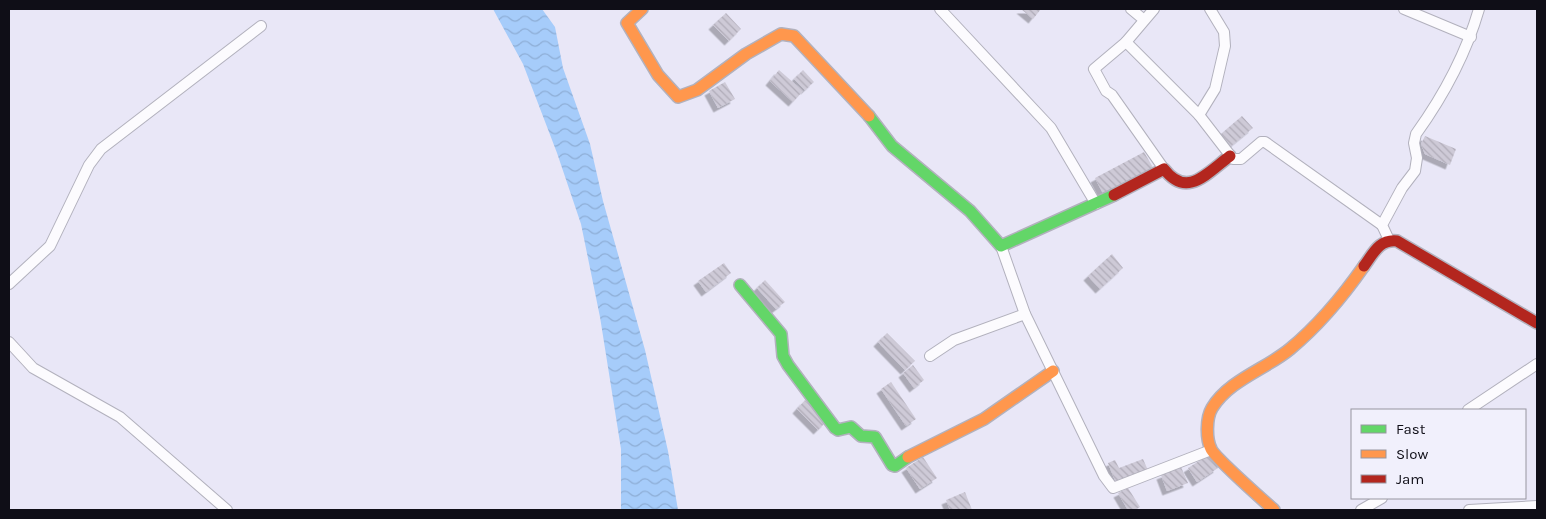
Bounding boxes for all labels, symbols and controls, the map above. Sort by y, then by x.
legend [1351,409,1526,499]
text: Fast [1396,420,1426,438]
text: Slow [1396,445,1428,463]
text: Jam [1396,470,1424,488]

